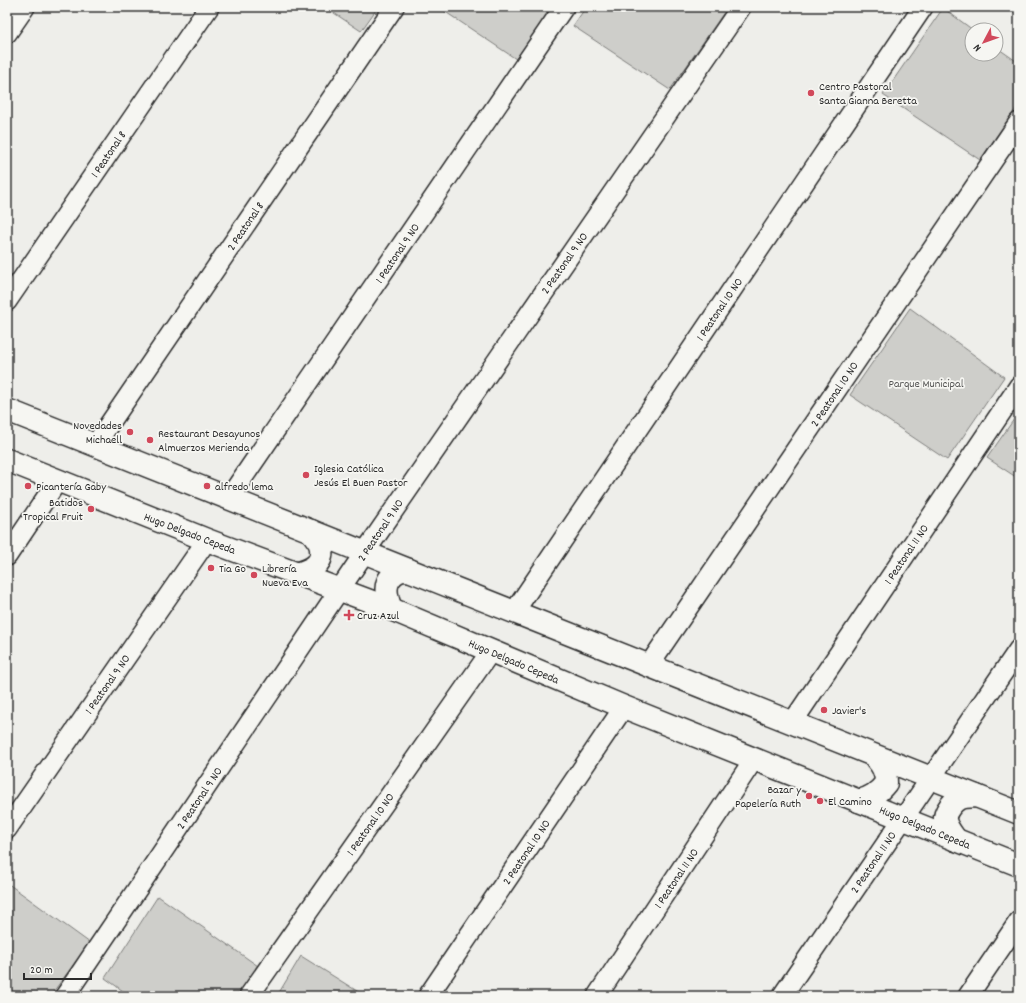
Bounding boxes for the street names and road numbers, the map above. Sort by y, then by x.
street label: 1 Peatonal 8 [87,128,131,182]
street label: 2 Peatonal 8 [224,199,269,255]
street label: 1 Peatonal 9 NO [372,220,425,287]
street label: 2 Peatonal 9 NO [538,229,593,298]
street label: 1 Peatonal 10 NO [693,275,748,345]
street label: 2 Peatonal 10 NO [807,359,863,431]
street label: 2 Peatonal 9 NO [354,496,408,565]
street label: Hugo Delgado Cepeda [141,509,238,560]
street label: 1 Peatonal 11 NO [881,521,934,588]
street label: Hugo Delgado Cepeda [466,636,562,689]
street label: 1 Peatonal 9 NO [81,651,135,718]
street label: 2 Peatonal 9 NO [173,764,227,833]
street label: 1 Peatonal 10 NO [343,790,399,860]
street label: Hugo Delgado Cepeda [876,802,973,855]
street label: 2 Peatonal 10 NO [499,817,555,889]
street label: 2 Peatonal 11 NO [847,828,901,897]
street label: 1 Peatonal 11 NO [651,845,704,912]

